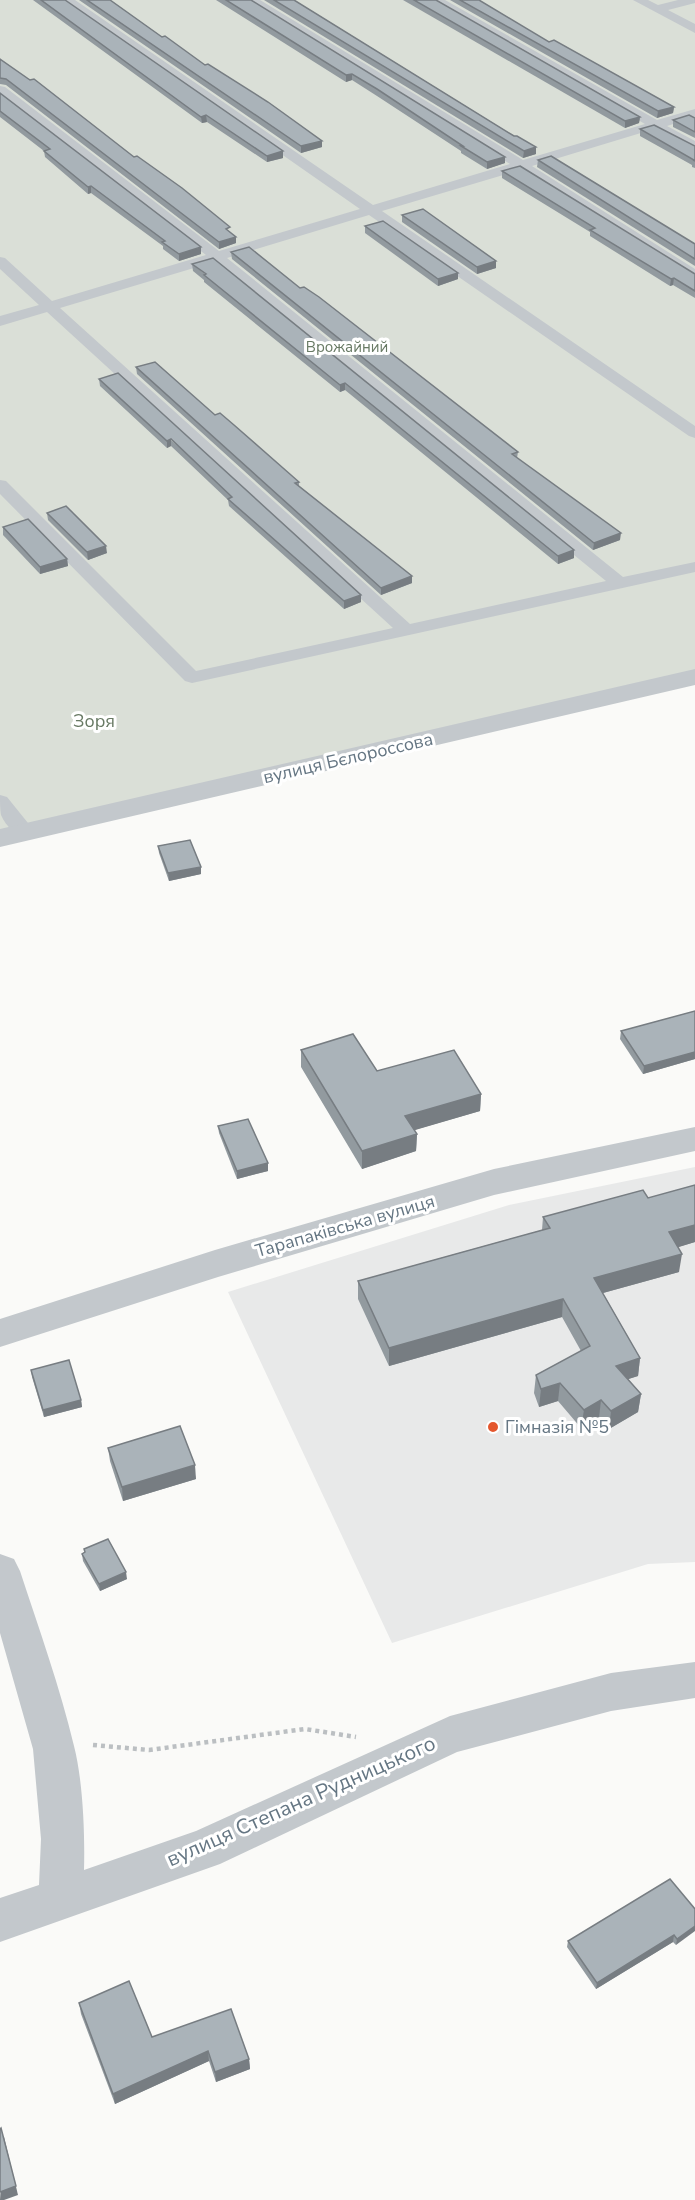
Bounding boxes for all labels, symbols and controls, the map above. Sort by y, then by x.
park label: Врожайний [306,337,388,357]
park label: Зоря [73,709,115,733]
street label: вулиця Бєлороссова [261,727,435,789]
street label: Тарапаківська вулиця [253,1189,437,1263]
place label: Гімназія №5 [505,1415,609,1439]
marker: Гімназія №5 [486,1420,500,1434]
street label: вулиця Степана Рудницького [162,1729,440,1873]

